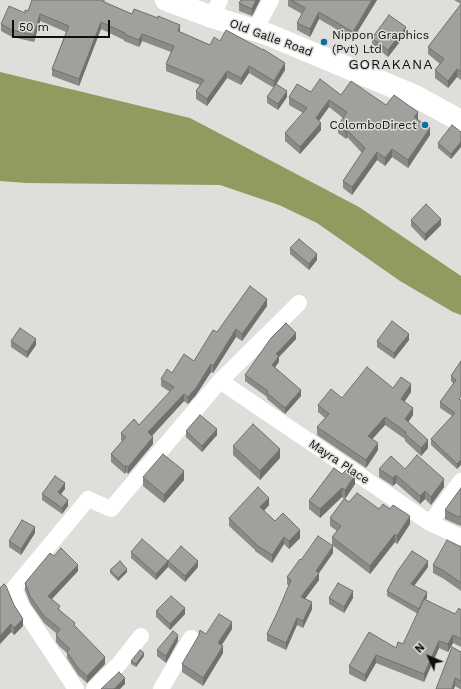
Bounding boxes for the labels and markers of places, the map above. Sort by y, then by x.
place label: Nippon Graphics (Pvt) Ltd [332,28,429,56]
marker: Nippon Graphics (Pvt) Ltd [319,37,329,47]
place label: ColomboDirect [329,118,417,132]
marker: ColomboDirect [420,120,430,130]

